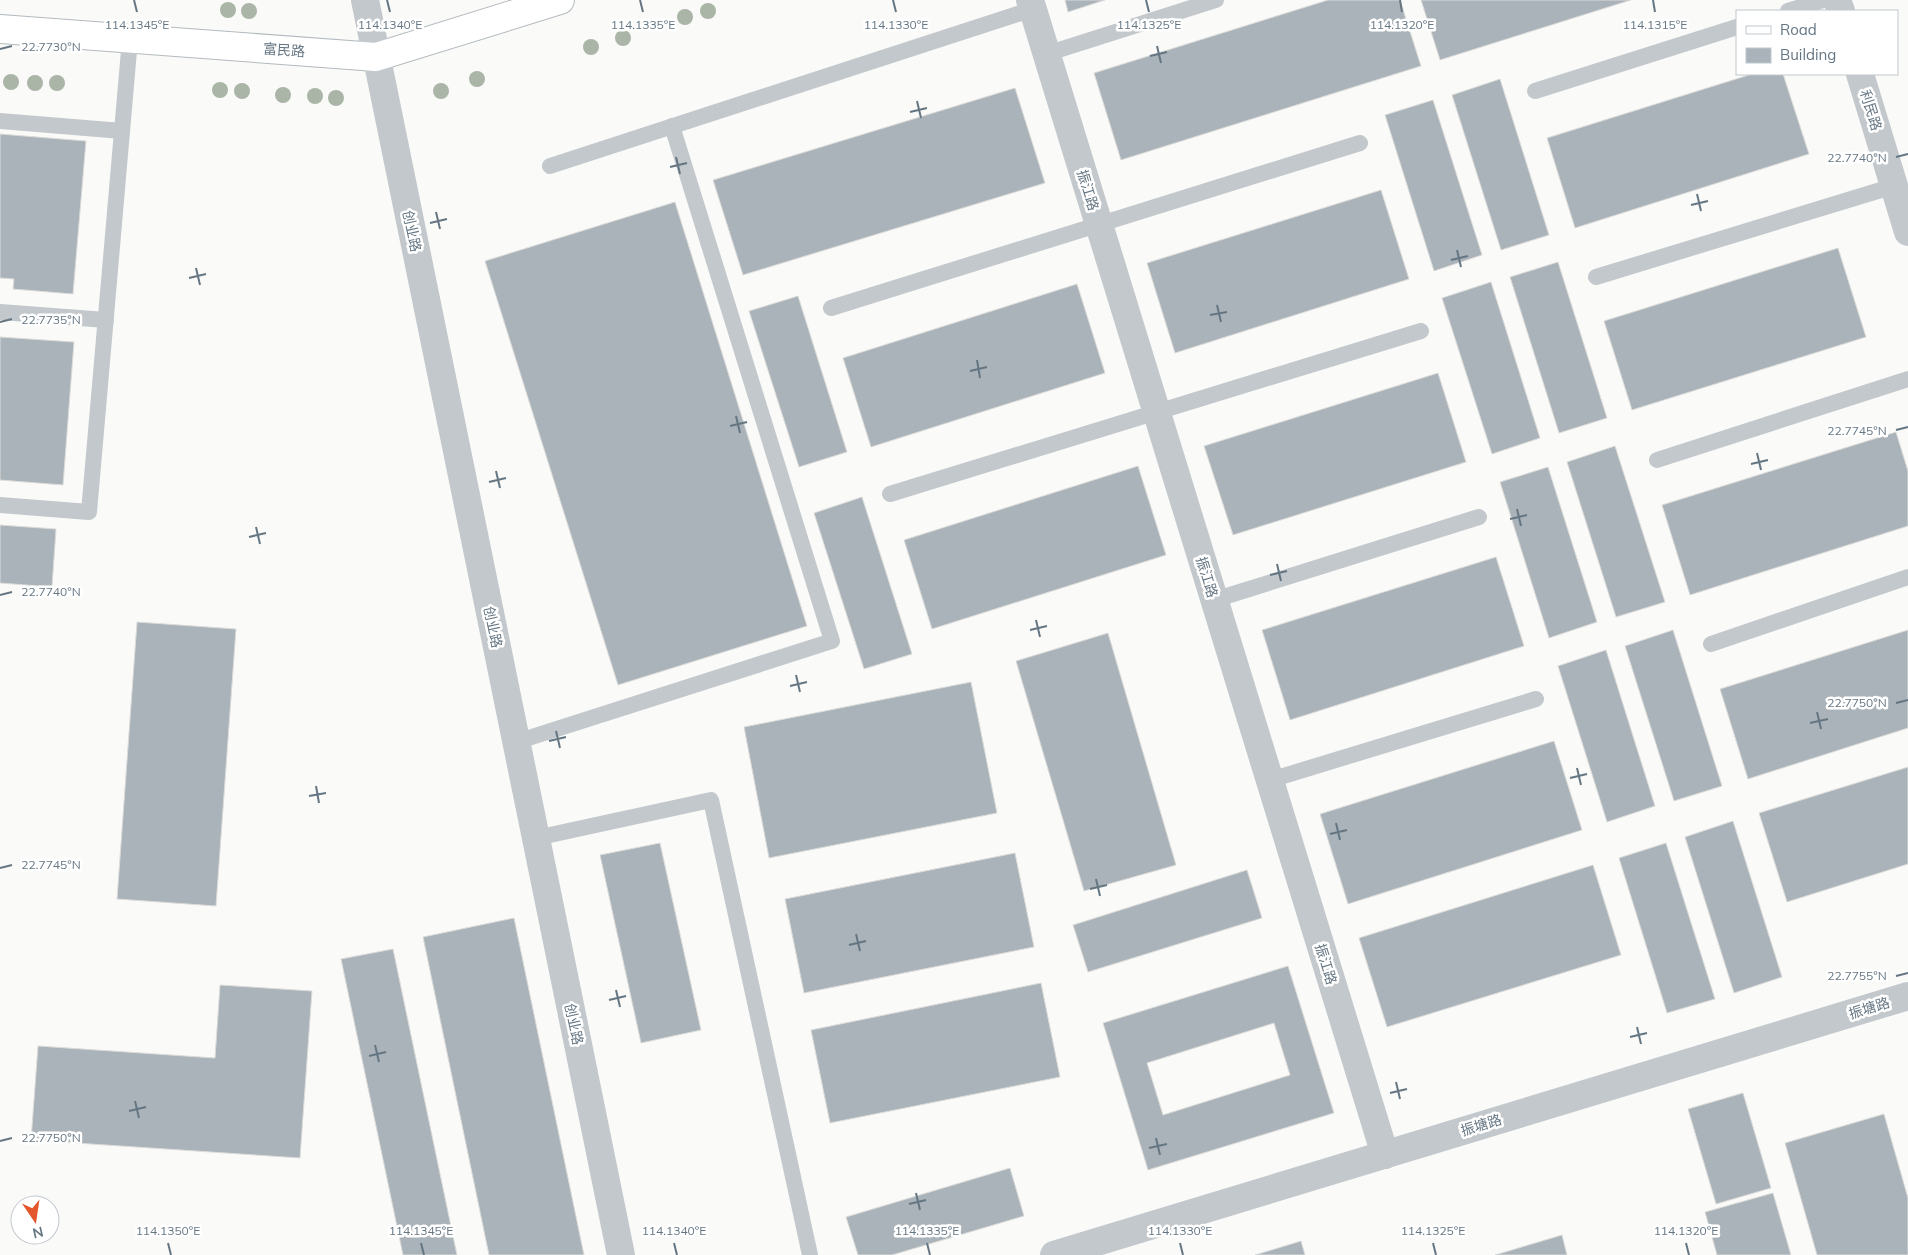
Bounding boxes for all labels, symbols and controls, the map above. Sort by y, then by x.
legend [1736,10,1898,75]
text: 114.1345°E [105,17,169,32]
text: 114.1340°E [358,17,422,32]
text: 114.1335°E [611,17,675,32]
text: 114.1330°E [864,17,928,32]
text: 114.1325°E [1117,17,1181,32]
text: 114.1320°E [1370,17,1434,32]
text: 114.1315°E [1623,17,1687,32]
text: Road [1780,20,1817,39]
text: 22.7730°N [21,39,81,54]
street label: 富民路 [262,40,306,60]
text: Building [1780,45,1836,64]
street label: 利民路 [1856,87,1886,133]
text: 22.7740°N [1827,150,1887,165]
street label: 振江路 [1073,167,1103,213]
street label: 创业路 [399,209,425,253]
text: 22.7735°N [21,312,81,327]
text: 22.7745°N [1827,423,1887,438]
street label: 振江路 [1192,554,1222,600]
text: 22.7740°N [21,584,81,599]
street label: 创业路 [480,605,506,649]
text: 22.7750°N [1827,695,1887,710]
text: 22.7745°N [21,857,81,872]
street label: 振江路 [1311,941,1341,987]
text: 22.7755°N [1827,968,1887,983]
street label: 振塘路 [1846,993,1892,1023]
street label: 创业路 [561,1002,587,1046]
street label: 振塘路 [1458,1110,1504,1140]
text: 22.7750°N [21,1130,81,1145]
north arrow [10,1195,60,1245]
text: N [31,1223,45,1243]
text: 114.1350°E [136,1223,200,1238]
text: 114.1345°E [389,1223,453,1238]
text: 114.1340°E [642,1223,706,1238]
text: 114.1335°E [895,1223,959,1238]
text: 114.1330°E [1148,1223,1212,1238]
text: 114.1325°E [1401,1223,1465,1238]
text: 114.1320°E [1654,1223,1718,1238]

